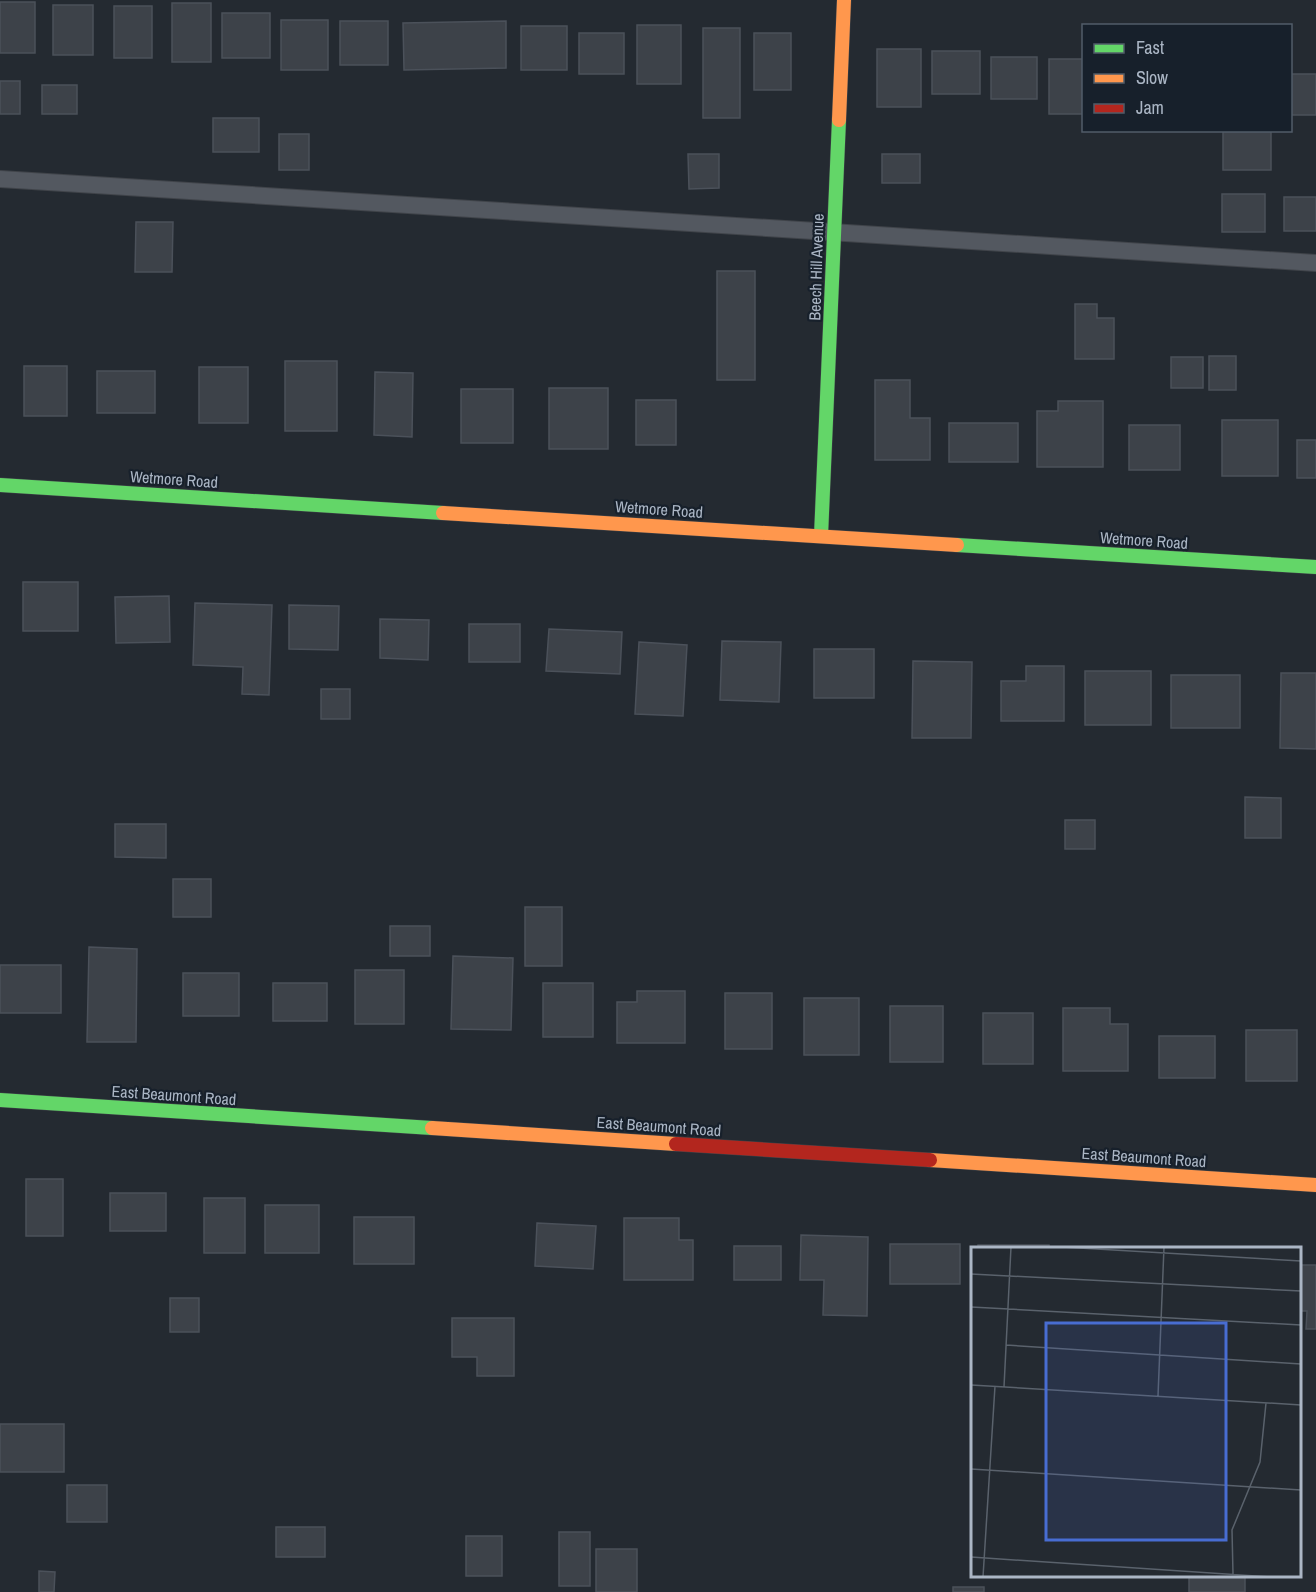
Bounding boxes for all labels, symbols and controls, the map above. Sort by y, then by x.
legend [1082,24,1292,132]
text: Fast [1136,35,1164,60]
text: Slow [1136,65,1168,90]
text: Jam [1136,95,1164,120]
street label: Beech Hill Avenue [803,213,829,321]
street label: Wetmore Road [129,465,219,493]
street label: Wetmore Road [614,495,704,523]
street label: Wetmore Road [1099,526,1189,554]
street label: East Beaumont Road [111,1080,237,1110]
street label: East Beaumont Road [596,1111,722,1141]
street label: East Beaumont Road [1081,1142,1207,1172]
inset map [971,1247,1301,1577]

